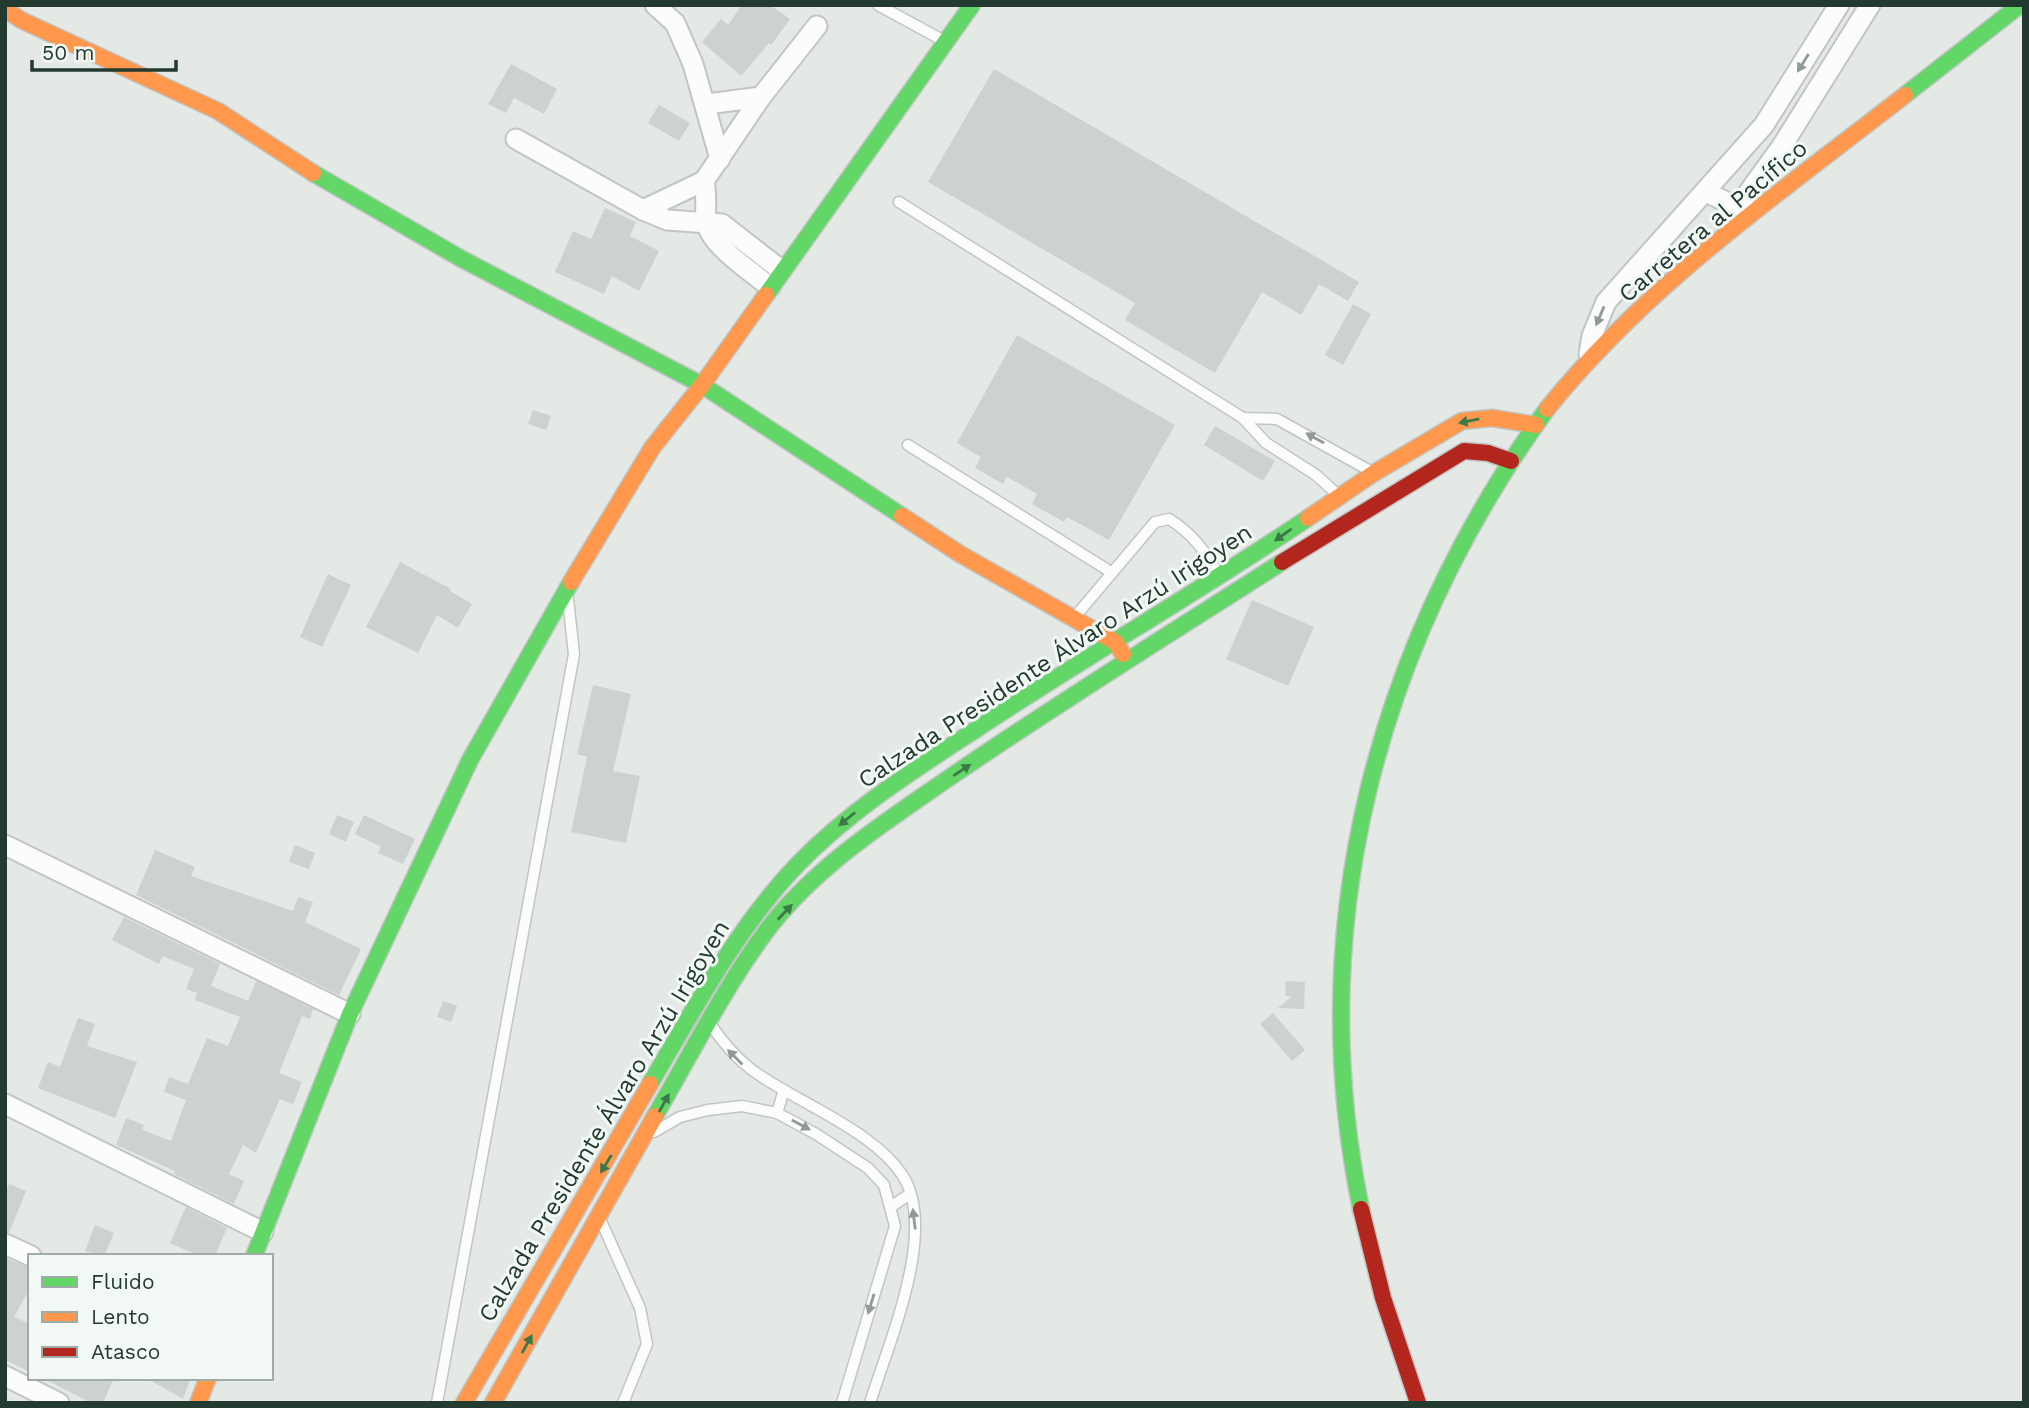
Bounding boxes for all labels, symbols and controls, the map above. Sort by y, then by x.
scale bar [32,28,175,72]
text: 50 m [42,40,94,65]
one-way arrow [1796,54,1809,73]
street label: Carretera al Pacífico [1613,134,1813,308]
one-way arrow [1594,306,1606,326]
one-way arrow [1458,416,1480,427]
one-way arrow [1305,432,1325,444]
street label: Calzada Presidente Álvaro Arzú Irigoyen [853,518,1257,794]
one-way arrow [1274,528,1292,542]
one-way arrow [952,764,971,777]
one-way arrow [838,812,856,827]
one-way arrow [776,904,792,921]
street label: Calzada Presidente Álvaro Arzú Irigoyen [473,915,735,1327]
one-way arrow [728,1049,744,1066]
one-way arrow [657,1093,669,1113]
one-way arrow [791,1120,811,1131]
one-way arrow [600,1154,612,1174]
one-way arrow [909,1208,920,1230]
legend [28,1254,273,1380]
text: Fluido [91,1269,155,1294]
one-way arrow [866,1294,876,1315]
text: Lento [91,1304,150,1329]
one-way arrow [521,1334,533,1354]
text: Atasco [91,1339,160,1364]

